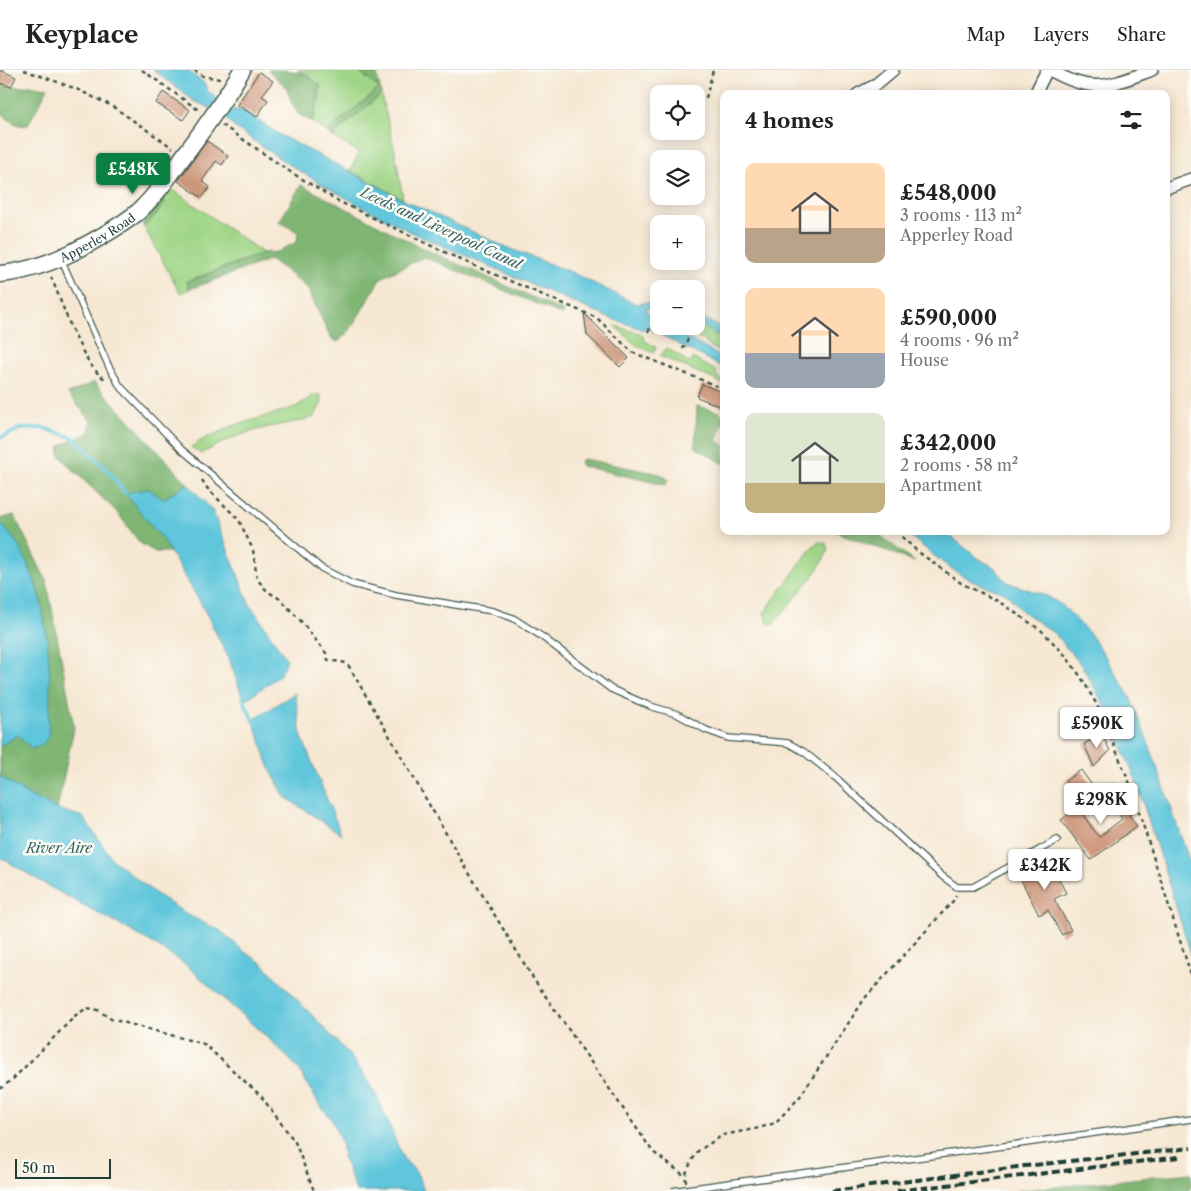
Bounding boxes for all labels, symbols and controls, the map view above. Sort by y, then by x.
text: Keyplace [25,20,138,49]
text: Map [967,24,1005,46]
text: Layers [1033,24,1089,46]
text: Share [1117,24,1166,46]
map controls [650,85,705,335]
button: locate [650,85,705,140]
icon: filters [1117,106,1145,134]
text: 4 homes [745,108,834,133]
button: layers [650,150,705,205]
pin: £548K [98,152,168,195]
text: £548K [107,159,159,179]
text: £548,000 [900,180,997,205]
water label: Leeds and Liverpool Canal [357,182,526,274]
icon: home [785,183,845,243]
text: 3 rooms · 113 m² [900,205,1022,225]
street label: Apperley Road [56,209,139,265]
button: + [650,215,705,270]
text: Apperley Road [900,225,1013,245]
button: − [650,280,705,335]
text: £590,000 [900,305,997,330]
icon: home [785,308,845,368]
text: 4 rooms · 96 m² [900,330,1019,350]
text: House [900,350,949,370]
text: £342,000 [900,430,996,455]
icon: home [785,433,845,493]
text: 2 rooms · 58 m² [900,455,1018,475]
text: Apartment [900,475,982,495]
pin: £590K [1062,706,1132,749]
text: £590K [1071,713,1123,733]
pin: £298K [1066,782,1136,825]
text: £298K [1075,789,1127,809]
water label: River Aire [25,839,93,857]
pin: £342K [1010,848,1080,891]
text: £342K [1019,855,1071,875]
scale bar [15,1156,111,1179]
text: 50 m [22,1159,55,1177]

